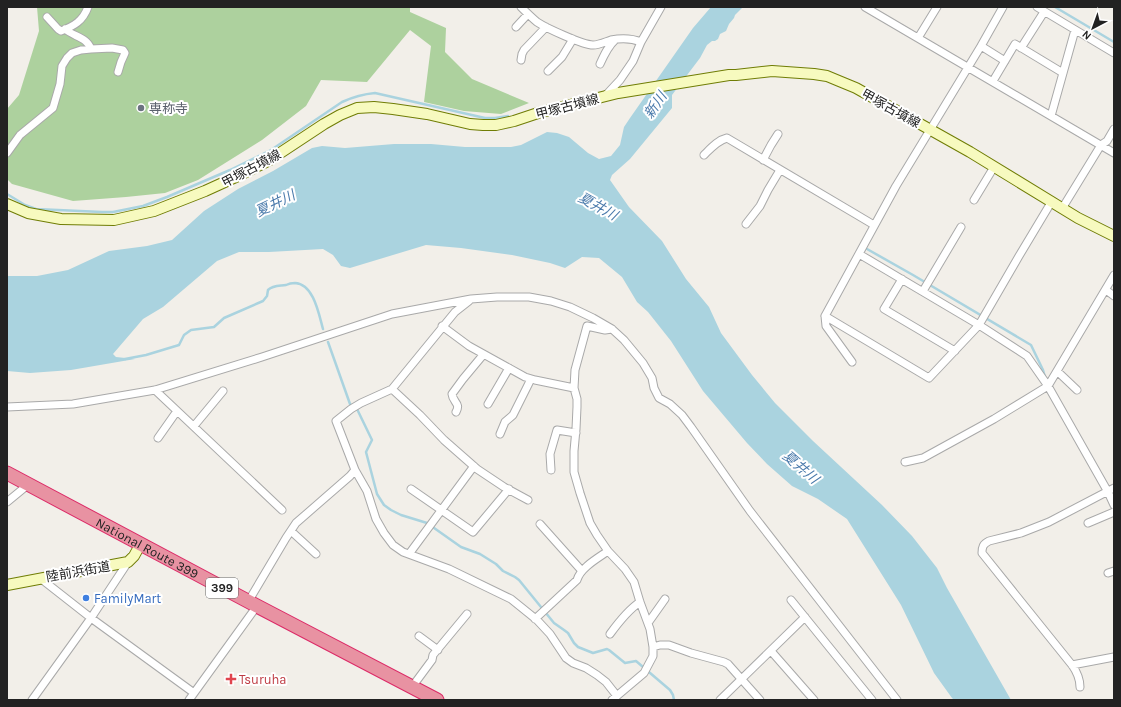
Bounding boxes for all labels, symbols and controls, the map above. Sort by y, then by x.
north arrow [1073,8,1113,48]
text: N [1080,28,1094,43]
street label: 甲塚古墳線 [859,86,923,131]
water label: 新川 [641,87,671,122]
street label: 甲塚古墳線 [534,91,600,122]
place label: 専称寺 [149,101,188,116]
marker: 専称寺 [136,103,146,113]
street label: 甲塚古墳線 [219,147,283,190]
water label: 夏井川 [253,186,300,220]
water label: 夏井川 [575,189,622,225]
water label: 夏井川 [779,447,824,489]
street label: National Route 399 [93,515,201,582]
street label: 陸前浜街道 [45,558,111,585]
road number: 399 [206,578,238,598]
place label: FamilyMart [94,591,161,606]
marker: FamilyMart [81,593,91,603]
place label: Tsuruha [239,672,287,687]
marker: Tsuruha [226,674,236,684]

